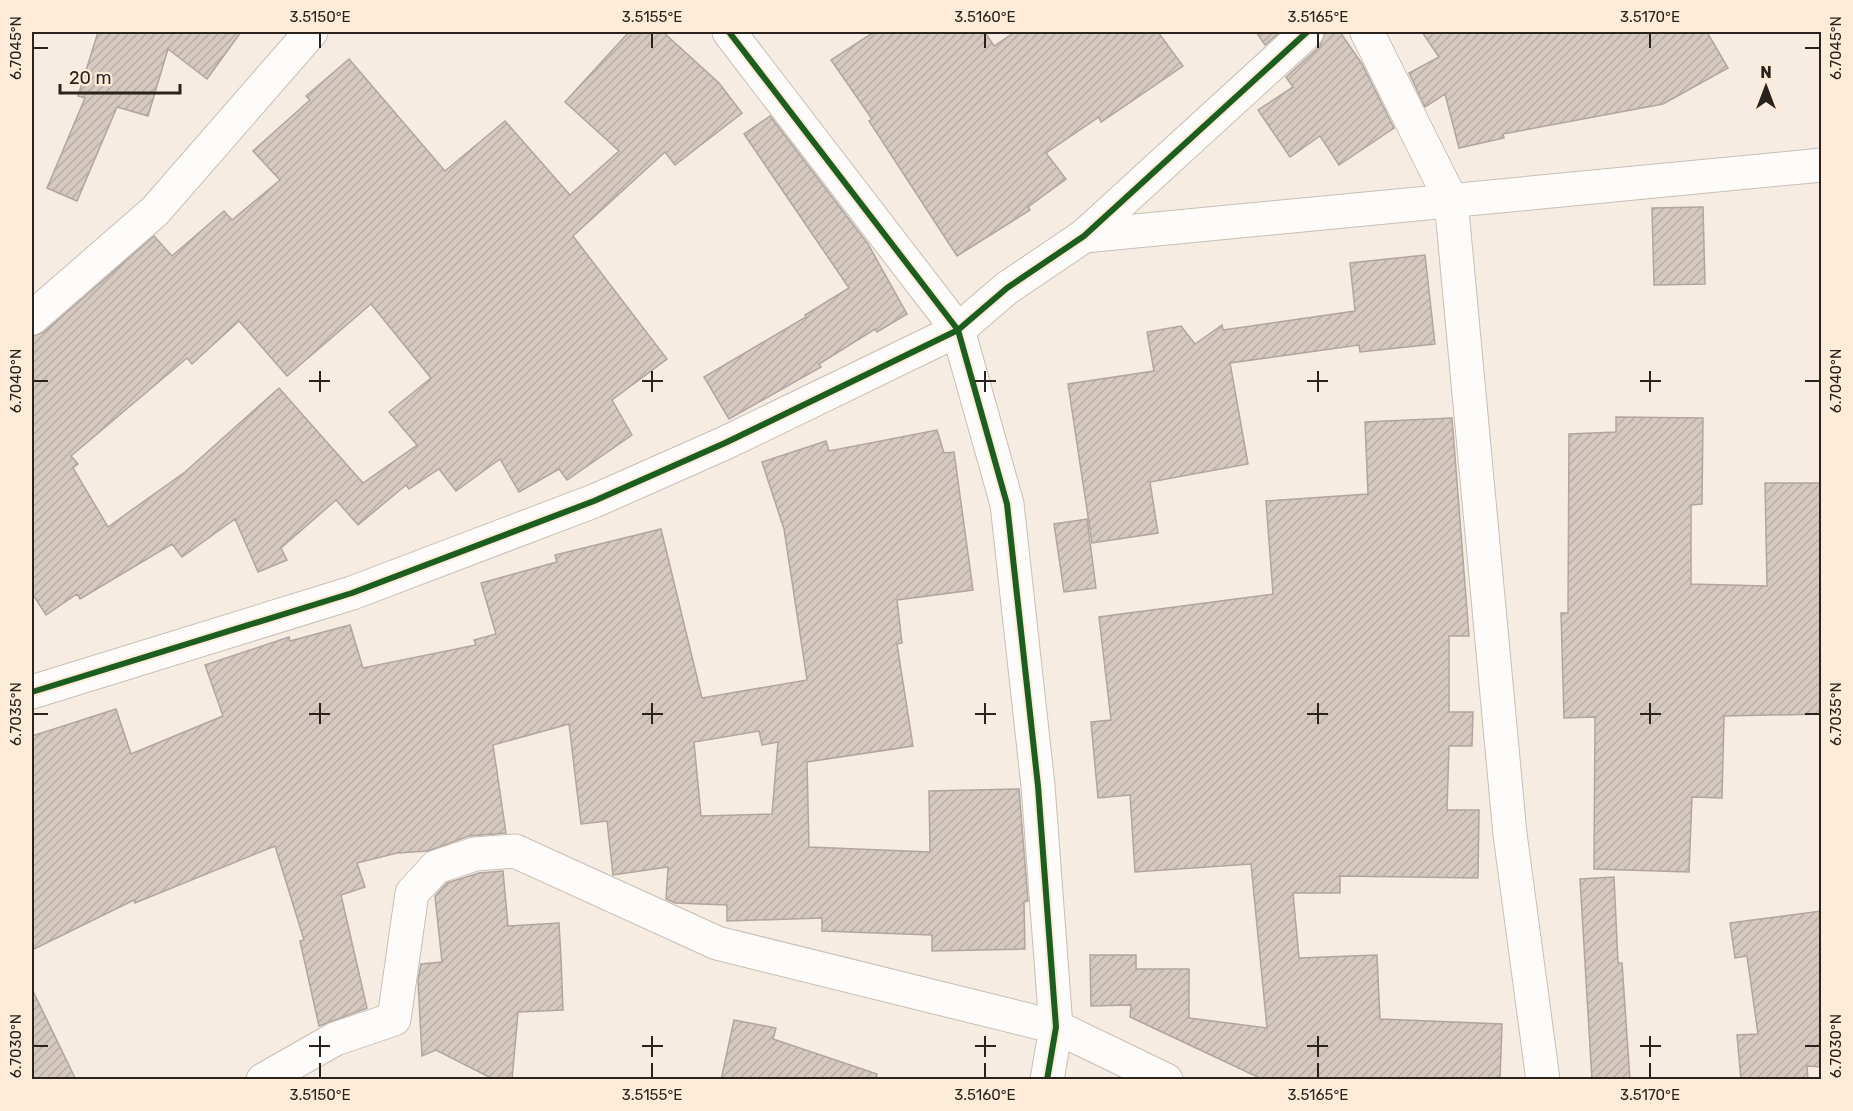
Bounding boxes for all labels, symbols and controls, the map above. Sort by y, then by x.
text: 3.5150°E [289,8,351,26]
text: 3.5155°E [622,8,682,26]
text: 3.5160°E [954,8,1016,26]
text: 3.5165°E [1288,8,1348,26]
text: 3.5170°E [1620,8,1680,26]
text: 6.7045°N [7,16,25,80]
text: 6.7045°N [1827,16,1845,80]
scale bar [60,57,180,95]
north arrow [1736,57,1796,117]
text: N [1760,63,1772,82]
text: 20 m [69,67,111,89]
text: 6.7040°N [7,349,25,413]
text: 6.7040°N [1827,349,1845,413]
text: 6.7035°N [7,682,25,746]
text: 6.7035°N [1827,682,1845,746]
text: 6.7030°N [7,1014,25,1078]
text: 6.7030°N [1827,1014,1845,1078]
text: 3.5150°E [289,1086,351,1104]
text: 3.5155°E [622,1086,682,1104]
text: 3.5160°E [954,1086,1016,1104]
text: 3.5165°E [1288,1086,1348,1104]
text: 3.5170°E [1620,1086,1680,1104]

